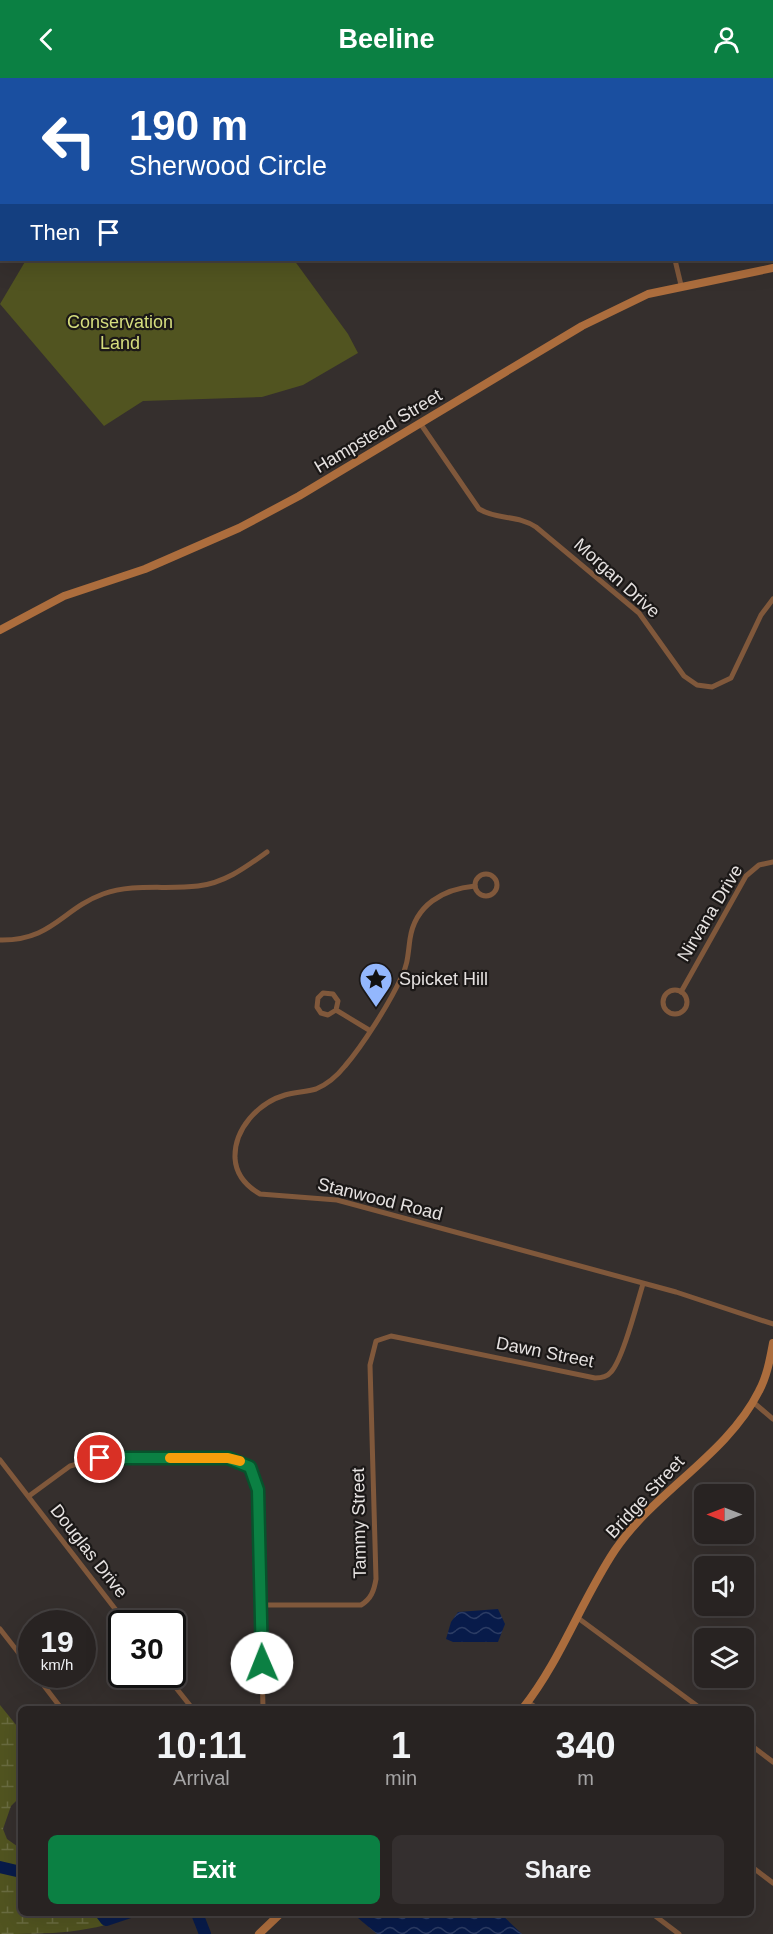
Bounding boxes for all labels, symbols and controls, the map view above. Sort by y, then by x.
icon: back [30,23,63,56]
icon: person [710,23,743,56]
text: Beeline [338,24,435,54]
icon: left [30,102,108,180]
text: 190 m [129,102,248,149]
text: Sherwood Circle [129,151,327,181]
icon: arrive [92,216,125,249]
text: Then [30,220,80,245]
park label: Conservation Land [67,312,173,353]
street label: Hampstead Street [311,385,445,477]
street label: Morgan Drive [570,534,664,622]
street label: Nirvana Drive [673,861,747,965]
place icon: Spicket Hill [358,961,394,1008]
place label: Spicket Hill [399,969,488,989]
street label: Stanwood Road [315,1174,445,1224]
street label: Dawn Street [494,1333,596,1371]
pin [74,1432,125,1483]
icon: arrive [83,1441,116,1474]
street label: Bridge Street [602,1452,688,1542]
street label: Tammy Street [348,1467,370,1579]
north arrow [694,1484,754,1544]
map controls [694,1484,754,1688]
street label: Douglas Drive [46,1500,132,1602]
button: sound [694,1556,754,1616]
speed limit sign: 30 [108,1610,186,1688]
text: 19 [40,1625,74,1658]
button: layers [694,1628,754,1688]
position arrow [230,1631,294,1695]
text: km/h [41,1656,73,1673]
text: 10:11 [156,1725,246,1766]
text: 1 [391,1725,411,1766]
text: 340 [556,1725,616,1766]
text: Arrival [173,1767,230,1789]
text: min [385,1767,417,1789]
text: m [577,1767,594,1789]
button: Exit [48,1835,380,1904]
button: Share [392,1835,724,1904]

